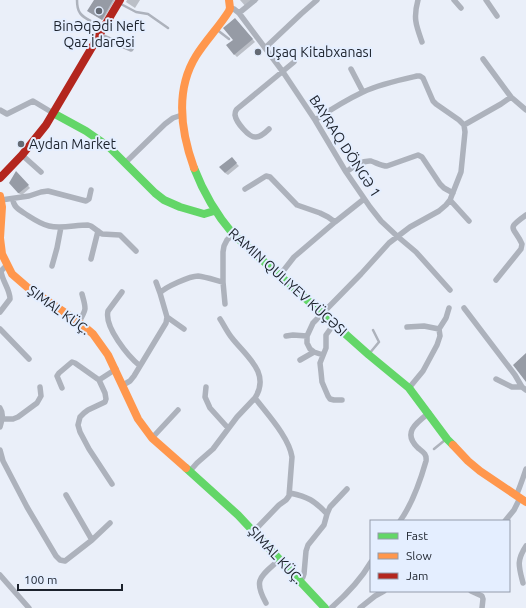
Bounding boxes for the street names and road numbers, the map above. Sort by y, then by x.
street label: BAYRAQ DÖNGƏ 1 [306,92,385,200]
street label: RAMIN QULIYEV KÜÇƏSI [226,224,351,339]
street label: ŞIMAL KÜÇ. [25,281,94,338]
street label: ŞIMAL KÜÇ. [245,522,307,587]

